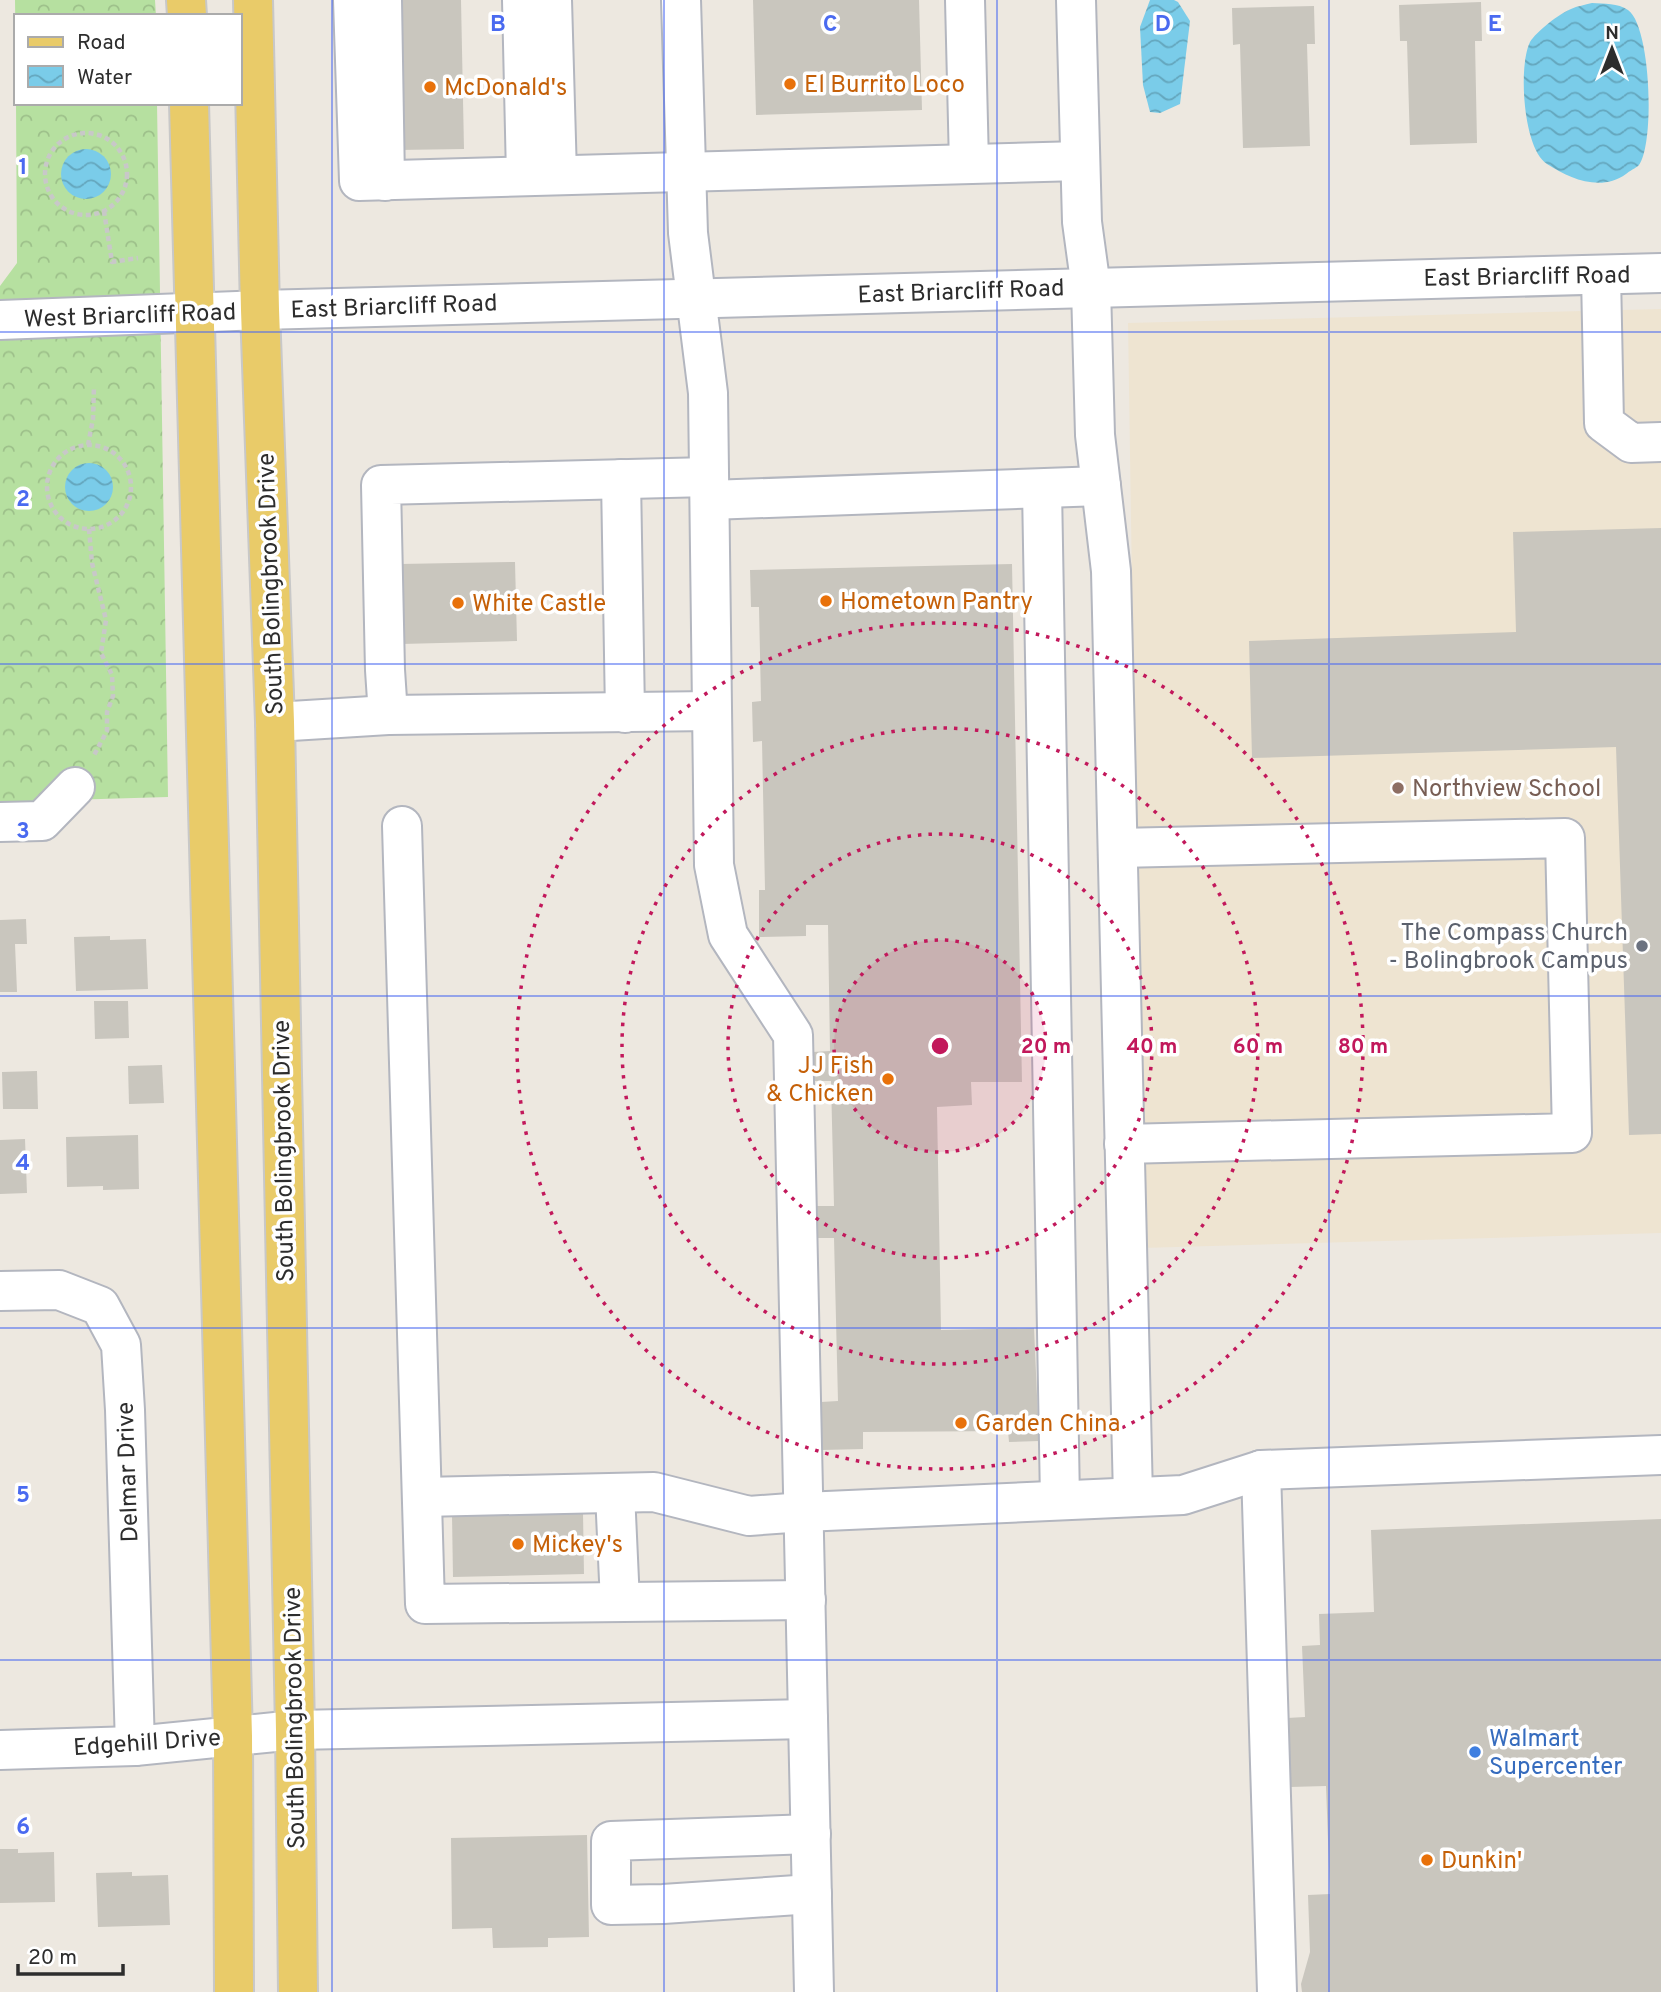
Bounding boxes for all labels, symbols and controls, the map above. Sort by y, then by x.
text: B [490,11,506,40]
text: C [823,11,837,40]
text: D [1155,11,1171,40]
text: E [1488,11,1502,40]
legend [14,14,242,105]
north arrow [1577,14,1647,84]
text: N [1605,22,1619,46]
text: Road [77,30,126,57]
text: Water [77,65,132,92]
place label: El Burrito Loco [804,71,965,101]
place label: McDonald's [444,74,567,104]
marker: El Burrito Loco [782,76,798,92]
marker: McDonald's [422,79,438,95]
text: 1 [18,154,28,183]
street label: East Briarcliff Road [1423,261,1631,295]
street label: East Briarcliff Road [857,274,1065,312]
street label: East Briarcliff Road [290,289,498,327]
street label: West Briarcliff Road [23,298,237,336]
street label: South Bolingbrook Drive [252,452,292,715]
text: 2 [16,486,30,515]
place label: Hometown Pantry [840,588,1033,618]
place label: White Castle [472,590,606,620]
marker: Hometown Pantry [818,593,834,609]
marker: White Castle [450,595,466,611]
place label: Northview School [1412,775,1601,805]
marker: Northview School [1390,780,1406,796]
text: 3 [16,818,30,847]
place label: The Compass Church - Bolingbrook Campus [1389,919,1628,977]
marker: The Compass Church - Bolingbrook Campus [1634,938,1650,954]
street label: South Bolingbrook Drive [268,1020,302,1282]
centre of rings [928,1034,952,1058]
text: 20 m [1021,1034,1071,1061]
text: 40 m [1127,1034,1177,1061]
text: 60 m [1233,1034,1283,1061]
text: 80 m [1338,1034,1388,1061]
place label: JJ Fish & Chicken [766,1052,874,1110]
marker: JJ Fish & Chicken [880,1071,896,1087]
text: 4 [16,1150,30,1179]
street label: Delmar Drive [112,1401,146,1543]
place label: Garden China [975,1410,1120,1440]
marker: Garden China [953,1415,969,1431]
text: 5 [16,1482,30,1511]
place label: Mickey's [532,1531,623,1561]
marker: Mickey's [510,1536,526,1552]
street label: South Bolingbrook Drive [279,1587,313,1849]
street label: Edgehill Drive [72,1724,222,1764]
place label: Walmart Supercenter [1489,1725,1623,1783]
marker: Walmart Supercenter [1467,1744,1483,1760]
text: 6 [16,1814,30,1843]
place label: Dunkin' [1441,1847,1522,1877]
marker: Dunkin' [1419,1852,1435,1868]
scale bar [18,1932,122,1976]
text: 20 m [28,1945,77,1972]

